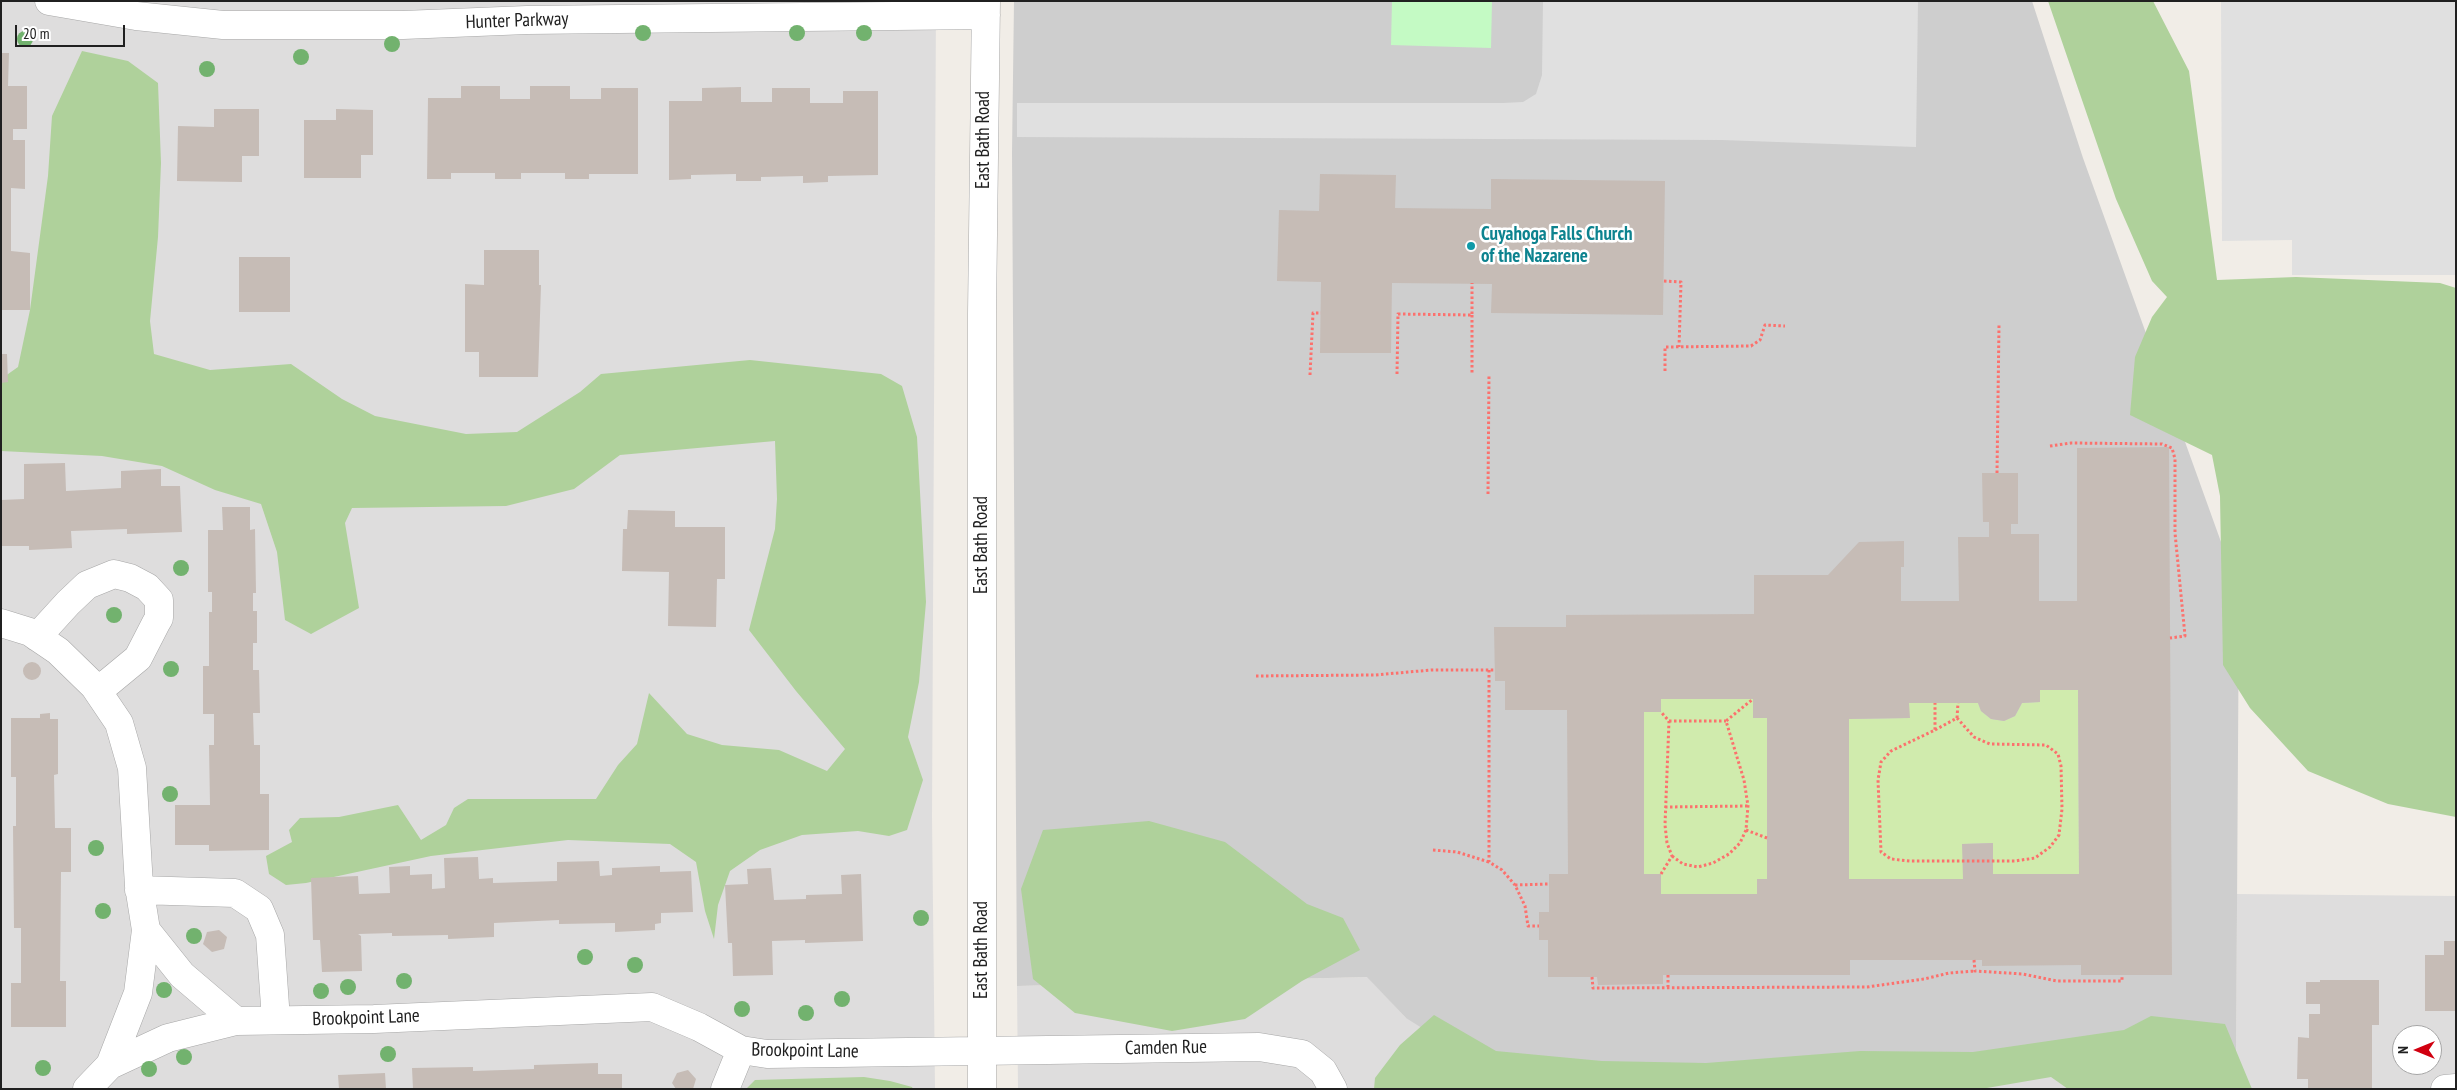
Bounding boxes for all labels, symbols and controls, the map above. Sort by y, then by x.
street label: Hunter Parkway [465,8,569,34]
scale bar [18,15,128,47]
text: 20 m [23,24,49,43]
street label: East Bath Road [973,91,995,189]
place label: Cuyahoga Falls Church of the Nazarene [1481,224,1633,268]
marker: Cuyahoga Falls Church of the Nazarene [1465,240,1477,252]
street label: East Bath Road [971,496,993,594]
street label: East Bath Road [971,901,993,999]
street label: Brookpoint Lane [312,1005,420,1031]
north arrow [2392,1025,2442,1075]
street label: Camden Rue [1125,1036,1207,1060]
street label: Brookpoint Lane [751,1039,859,1063]
text: N [2394,1046,2412,1054]

